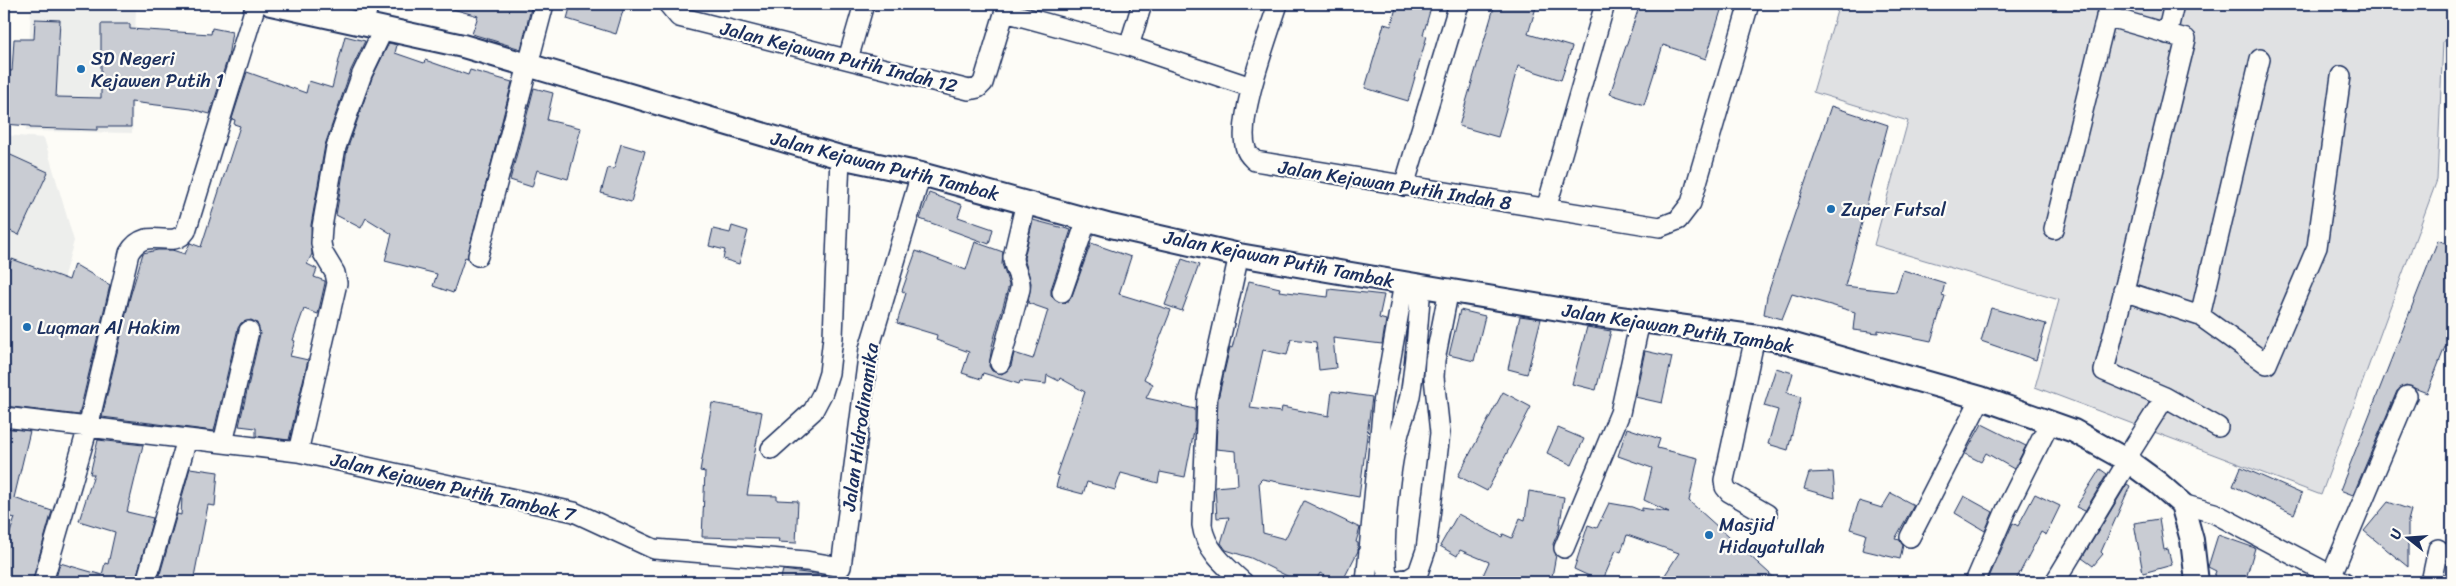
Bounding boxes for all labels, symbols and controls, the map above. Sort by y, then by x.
street label: Jalan Kejawan Putih Indah 12 [716,11,961,102]
place label: SD Negeri Kejawen Putih 1 [91,42,224,97]
marker: SD Negeri Kejawen Putih 1 [75,63,87,75]
street label: Jalan Kejawan Putih Tambak [766,121,1003,211]
street label: Jalan Kejawan Putih Indah 8 [1275,150,1514,220]
place label: Zuper Futsal [1841,193,1947,226]
marker: Zuper Futsal [1825,203,1837,215]
street label: Jalan Kejawan Putih Tambak [1160,220,1398,298]
street label: Jalan Kejawan Putih Tambak [1559,293,1797,363]
place label: Luqman Al Hakim [37,311,180,344]
marker: Luqman Al Hakim [21,321,33,333]
street label: Jalan Hidrodinamika [832,340,888,514]
street label: Jalan Kejawen Putih Tambak 7 [326,443,580,531]
place label: Masjid Hidayatullah [1719,508,1825,563]
north arrow [2384,514,2434,564]
text: U [2383,526,2410,542]
marker: Masjid Hidayatullah [1703,529,1715,541]

